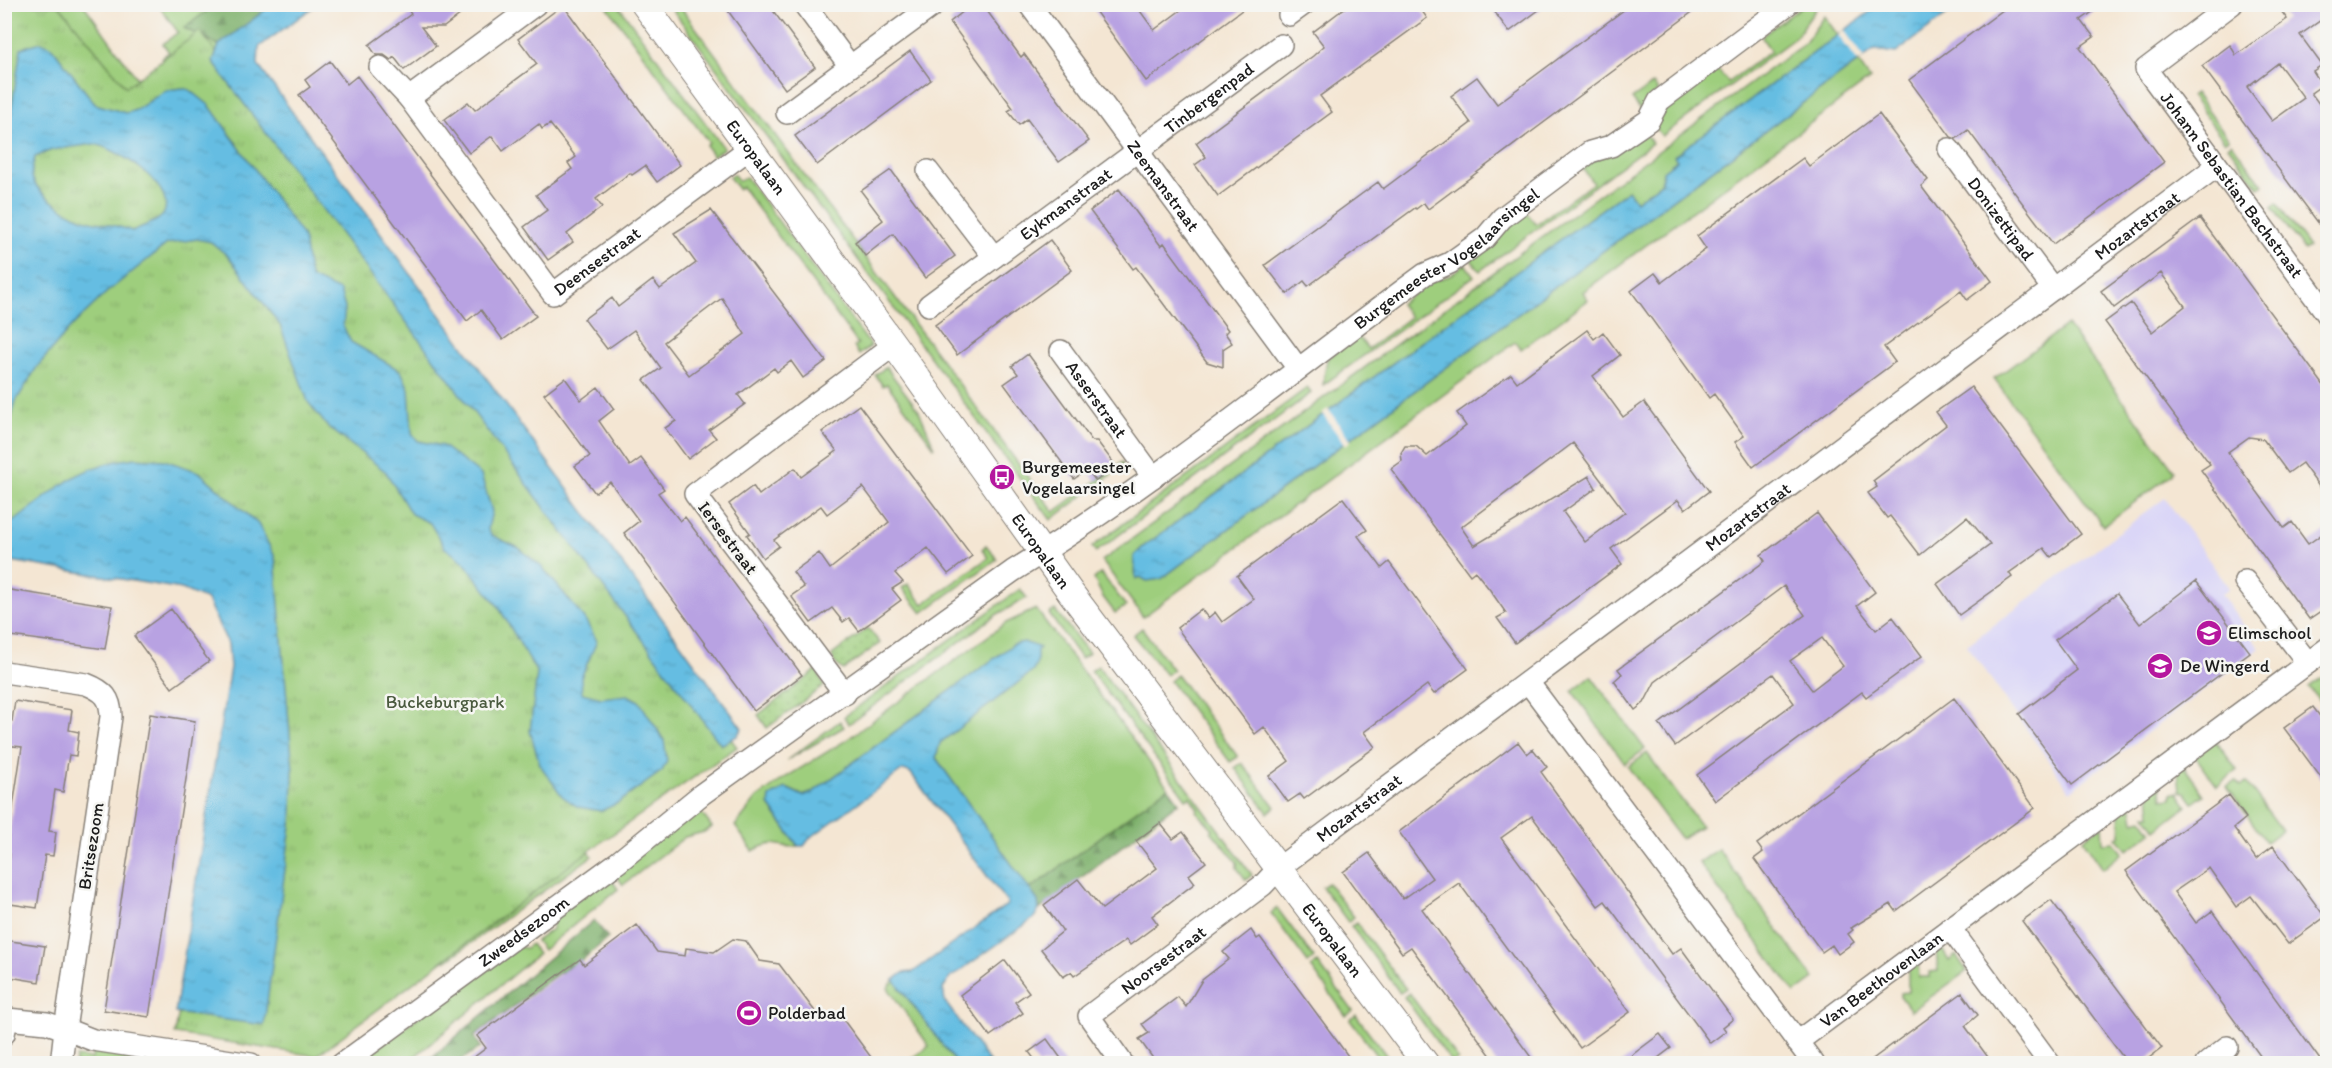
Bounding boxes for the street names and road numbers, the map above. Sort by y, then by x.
street label: Tinbergenpad [1160,58,1258,139]
street label: Johann Sebastian Bachstraat [2156,87,2308,283]
street label: Europalaan [721,115,791,199]
street label: Zeemanstraat [1122,136,1204,236]
street label: Eykmanstraat [1015,163,1116,245]
street label: Donizettipad [1963,173,2039,265]
street label: Burgemeester Vogelaarsingel [1349,183,1544,334]
street label: Mozartstraat [2090,186,2185,265]
street label: Deensestraat [549,222,645,301]
street label: Asserstraat [1061,357,1132,443]
street label: Mozartstraat [1701,477,1795,556]
street label: Iersestraat [693,497,763,579]
street label: Europalaan [1007,509,1076,593]
street label: Mozartstraat [1312,769,1406,847]
street label: Britsezoom [73,800,109,891]
street label: Zweedsezoom [474,890,574,972]
street label: Europalaan [1297,898,1368,982]
street label: Noorsestraat [1116,921,1211,999]
street label: Van Beethovenlaan [1815,926,1947,1032]

